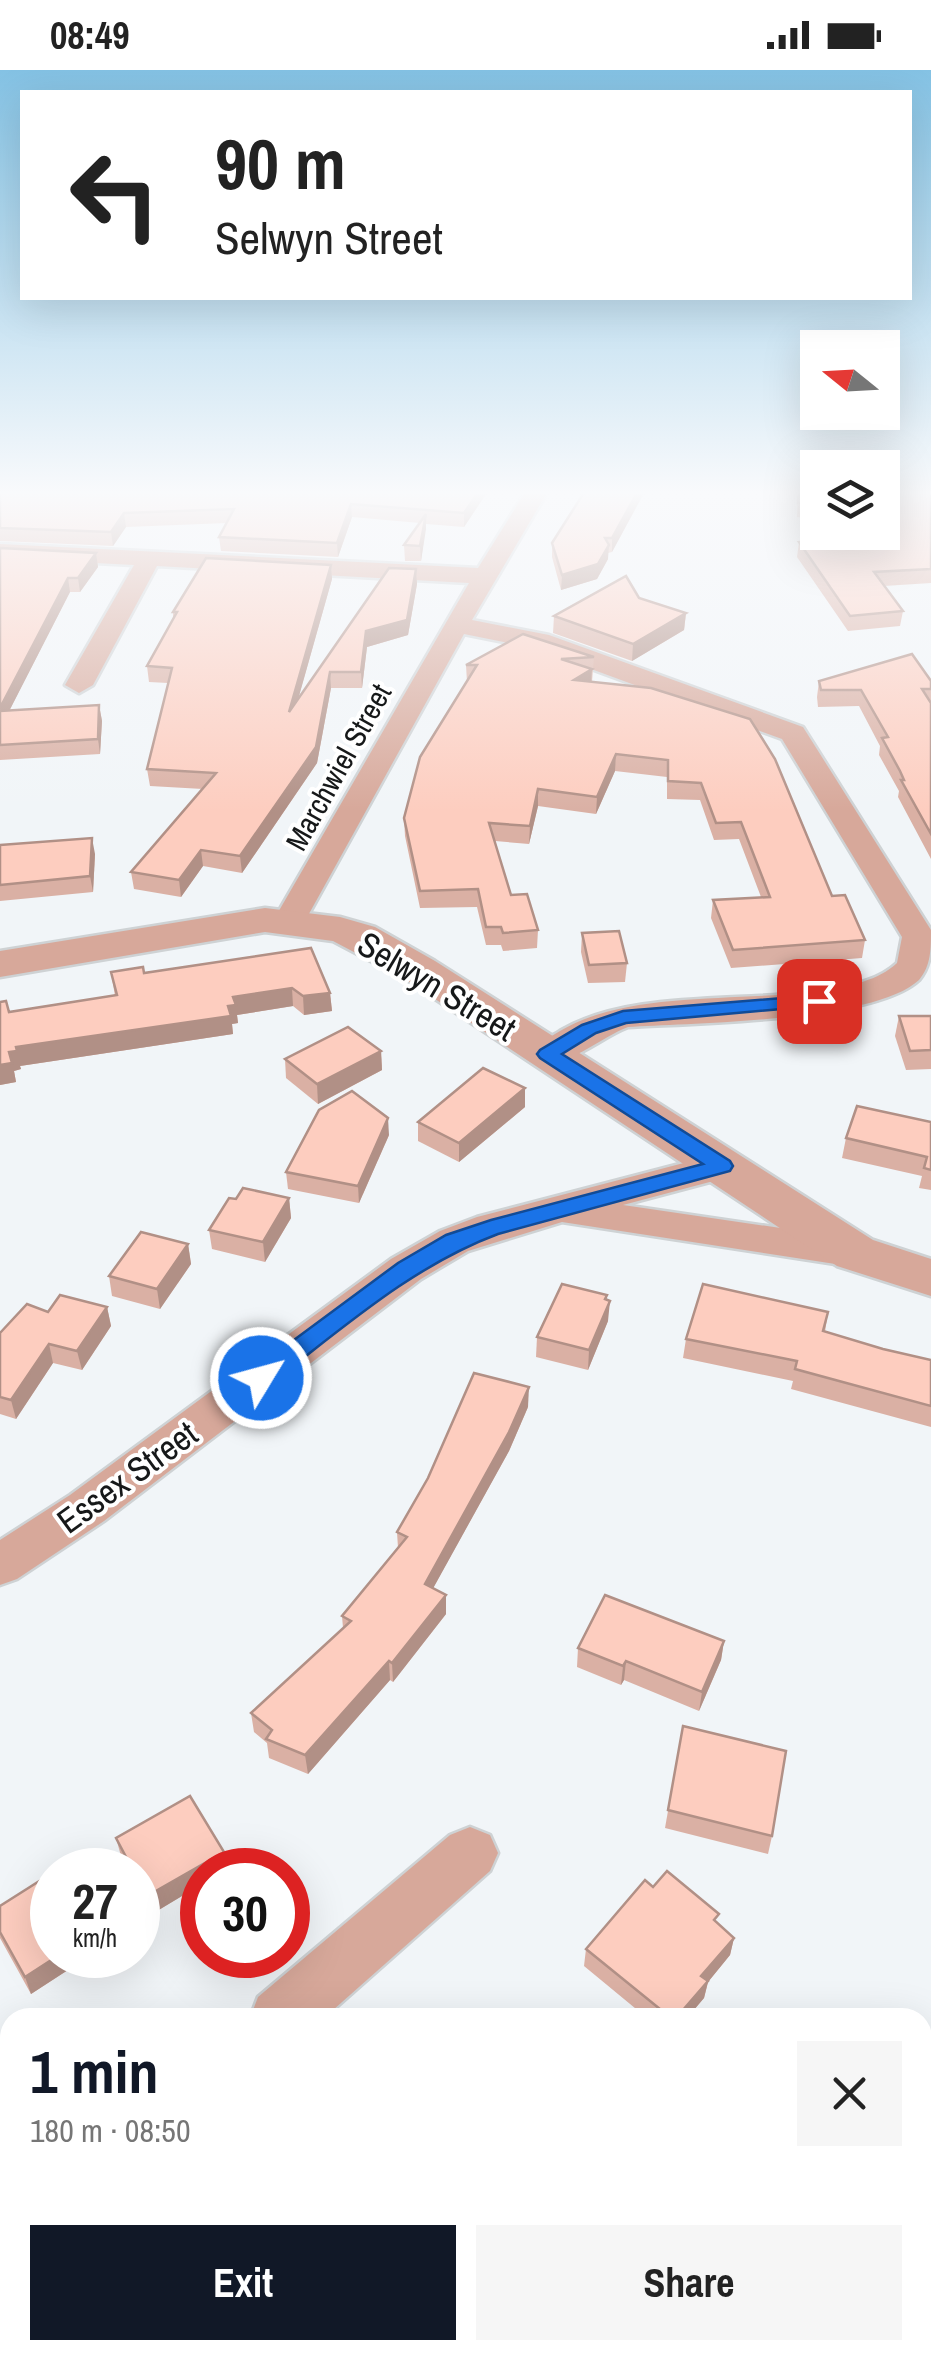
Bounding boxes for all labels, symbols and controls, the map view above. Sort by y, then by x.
text: 08:49 [50,10,130,61]
text: 90 m [215,117,346,211]
icon: left [50,130,180,260]
text: Selwyn Street [215,207,443,268]
north arrow [800,330,900,430]
map controls [800,330,900,550]
button: layers [800,450,900,550]
street label: Marchwiel Street [276,676,400,857]
street label: Selwyn Street [349,920,525,1052]
pin [777,959,862,1044]
icon: arrive [792,974,847,1029]
position arrow [209,1326,313,1430]
street label: Essex Street [47,1410,207,1544]
speed limit sign: 30 [180,1848,310,1978]
text: 27 [72,1867,118,1935]
text: km/h [73,1921,117,1955]
text: 1 min [30,2031,159,2112]
button: close [797,2041,902,2146]
text: 180 m · 08:50 [30,2109,190,2152]
button: Exit [30,2225,456,2340]
button: Share [476,2225,902,2340]

